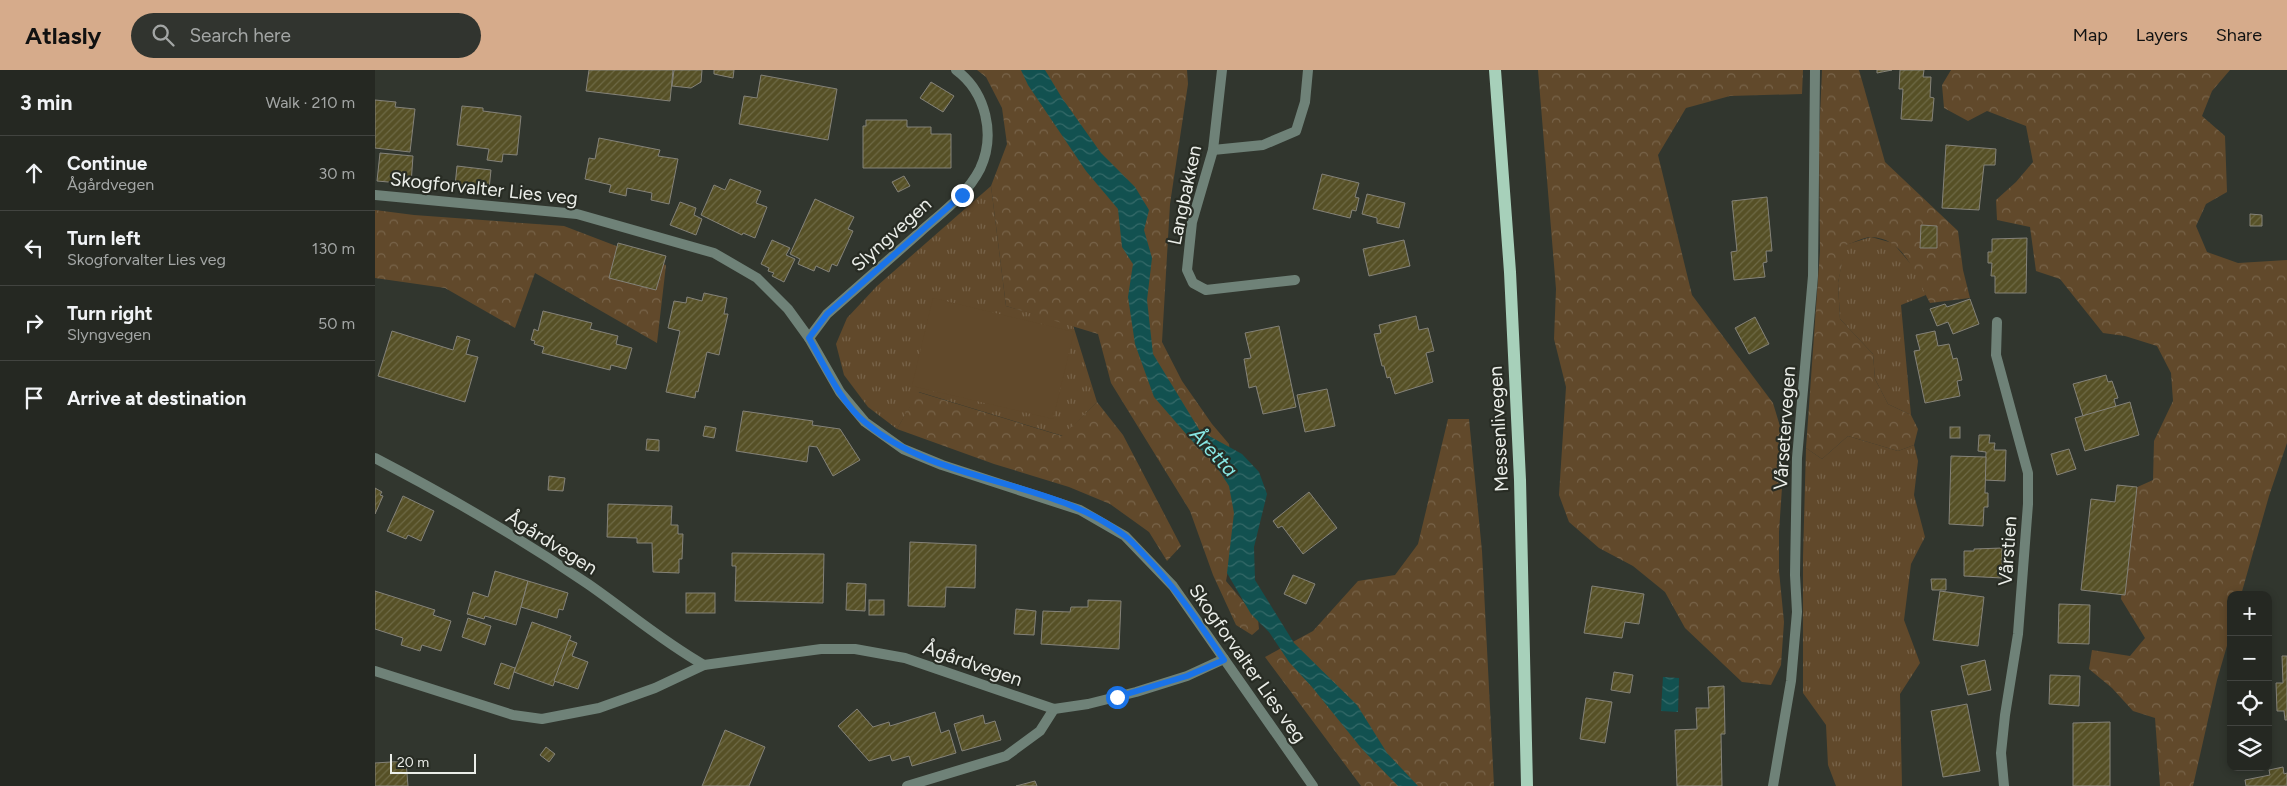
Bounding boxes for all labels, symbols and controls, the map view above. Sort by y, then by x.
search box [131,13,481,58]
text: Atlasly [25,21,101,50]
icon: search [149,21,177,49]
text: Search here [189,24,291,47]
text: Map [2073,24,2108,46]
text: Layers [2136,24,2188,46]
text: Share [2216,24,2262,46]
text: 3 min [20,90,72,115]
text: Walk · 210 m [266,93,355,112]
street label: Langbakken [1163,143,1206,247]
text: Continue [67,152,147,175]
icon: ahead [20,159,48,187]
text: 30 m [318,164,355,183]
street label: Skogforvalter Lies veg [389,167,579,210]
text: Ågårdvegen [67,175,154,194]
route end [951,184,974,207]
street label: Slyngvegen [847,192,936,276]
text: Turn left [67,227,141,250]
icon: left [20,234,48,262]
text: 130 m [312,239,355,258]
text: Skogforvalter Lies veg [67,250,226,269]
text: Turn right [67,302,153,325]
icon: right [20,309,48,337]
text: 50 m [318,314,355,333]
text: Slyngvegen [67,325,151,344]
street label: Vårsetervegen [1769,365,1800,491]
street label: Messenlivegen [1484,366,1513,492]
icon: arrive [20,384,48,412]
text: Arrive at destination [67,387,246,410]
water label: Åretta [1185,422,1243,482]
street label: Ågårdvegen [502,505,602,580]
street label: Vårstien [1994,515,2021,587]
street label: Skogforvalter Lies veg [1184,579,1311,747]
map controls [2227,591,2272,771]
button: + [2227,591,2272,636]
street label: Ågårdvegen [920,636,1025,691]
button: − [2227,636,2272,681]
button: locate [2227,681,2272,726]
route start [1106,686,1129,709]
button: layers [2227,726,2272,771]
scale bar [390,751,476,774]
text: 20 m [397,754,429,771]

